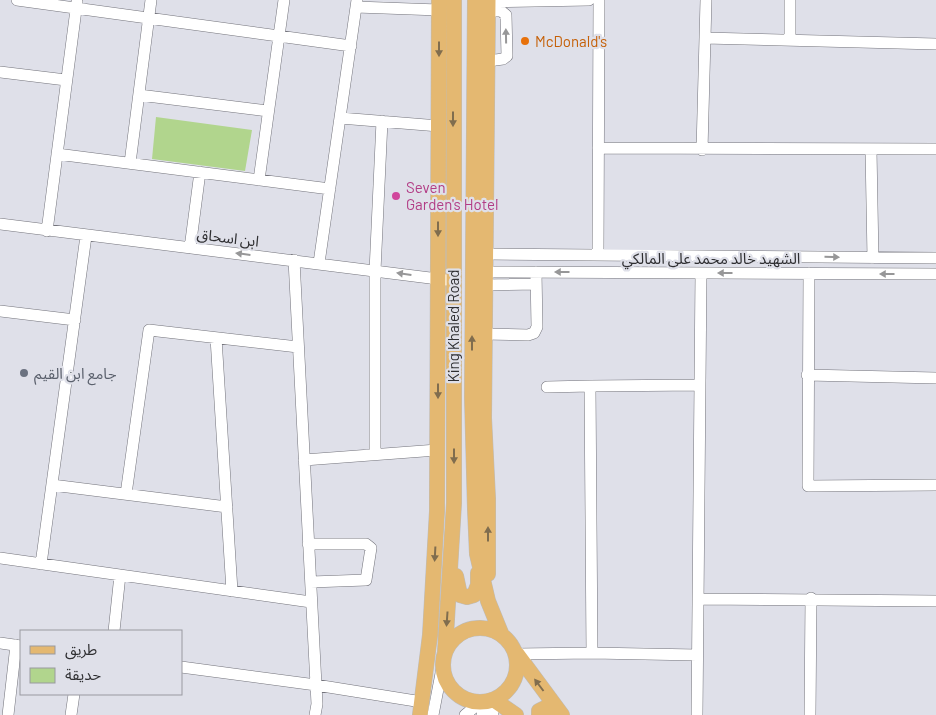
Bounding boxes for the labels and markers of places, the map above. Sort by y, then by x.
place label: McDonald's [535,32,607,50]
marker: McDonald's [519,35,531,47]
place label: Seven Garden's Hotel [406,178,498,213]
marker: Seven Garden's Hotel [390,190,402,202]
place label: جامع ابن القيم [34,364,117,386]
marker: جامع ابن القيم [18,367,30,379]

